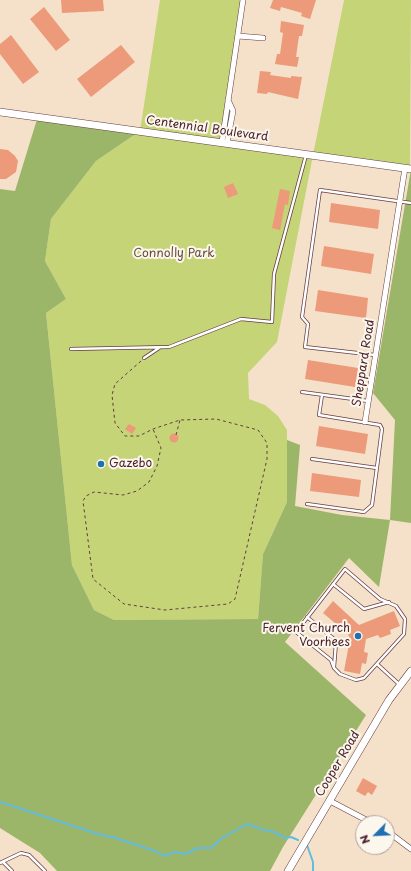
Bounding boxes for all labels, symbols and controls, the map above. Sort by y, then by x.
street label: Centennial Boulevard [145,113,269,145]
park label: Connolly Park [133,247,215,261]
street label: Sheppard Road [350,318,378,408]
place label: Gazebo [109,457,152,471]
marker: Gazebo [96,459,106,469]
place label: Fervent Church Voorhees [262,622,350,650]
marker: Fervent Church Voorhees [353,631,363,641]
street label: Cooper Road [313,729,363,799]
north arrow [355,815,395,855]
text: N [355,832,374,847]

